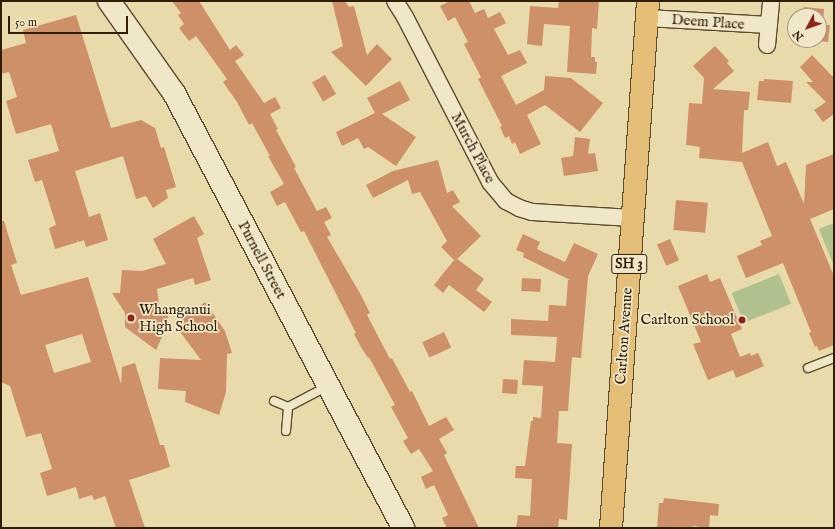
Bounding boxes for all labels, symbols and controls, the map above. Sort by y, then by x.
scale bar [10,8,130,34]
north arrow [787,8,827,48]
street label: Deem Place [671,10,745,34]
text: 50 m [15,15,37,30]
text: N [790,27,807,43]
street label: Murch Place [447,110,499,186]
street label: Purnell Street [234,218,290,302]
road number: SH 3 [611,252,647,276]
street label: Carlton Avenue [612,287,636,385]
place label: Whanganui High School [139,300,218,335]
place label: Carlton School [640,311,734,329]
marker: Whanganui High School [126,313,136,323]
marker: Carlton School [737,315,747,325]

